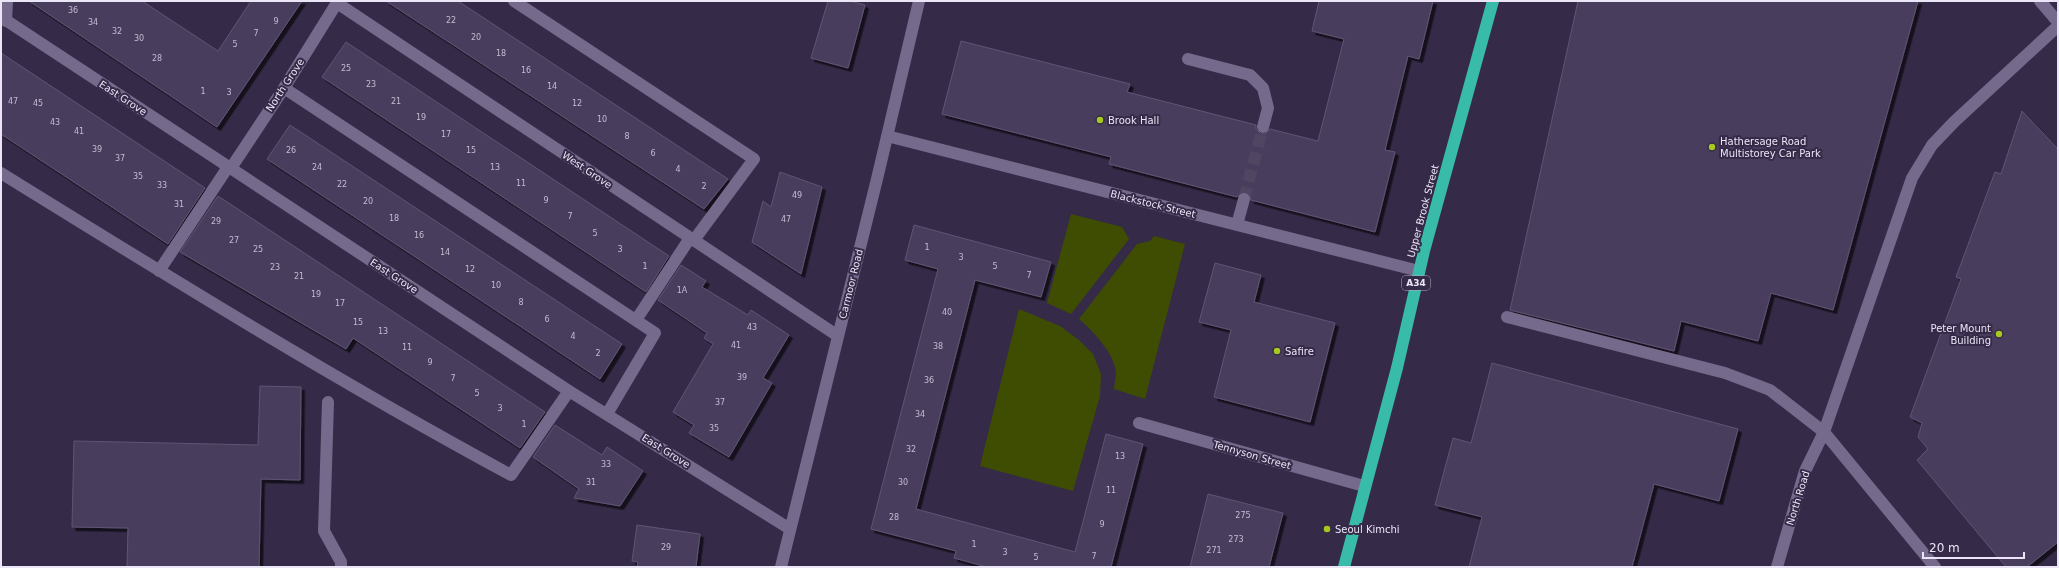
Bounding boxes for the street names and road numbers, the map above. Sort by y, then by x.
street label: North Grove [264,56,306,114]
street label: East Grove [97,79,149,117]
street label: West Grove [560,149,614,191]
street label: Upper Brook Street [1405,163,1441,259]
street label: Blackstock Street [1109,188,1197,220]
street label: Carmoor Road [837,248,865,320]
street label: East Grove [368,257,420,295]
road number: A34 [1402,276,1430,290]
street label: East Grove [640,432,692,470]
street label: Tennyson Street [1211,438,1292,471]
street label: North Road [1785,469,1811,527]

